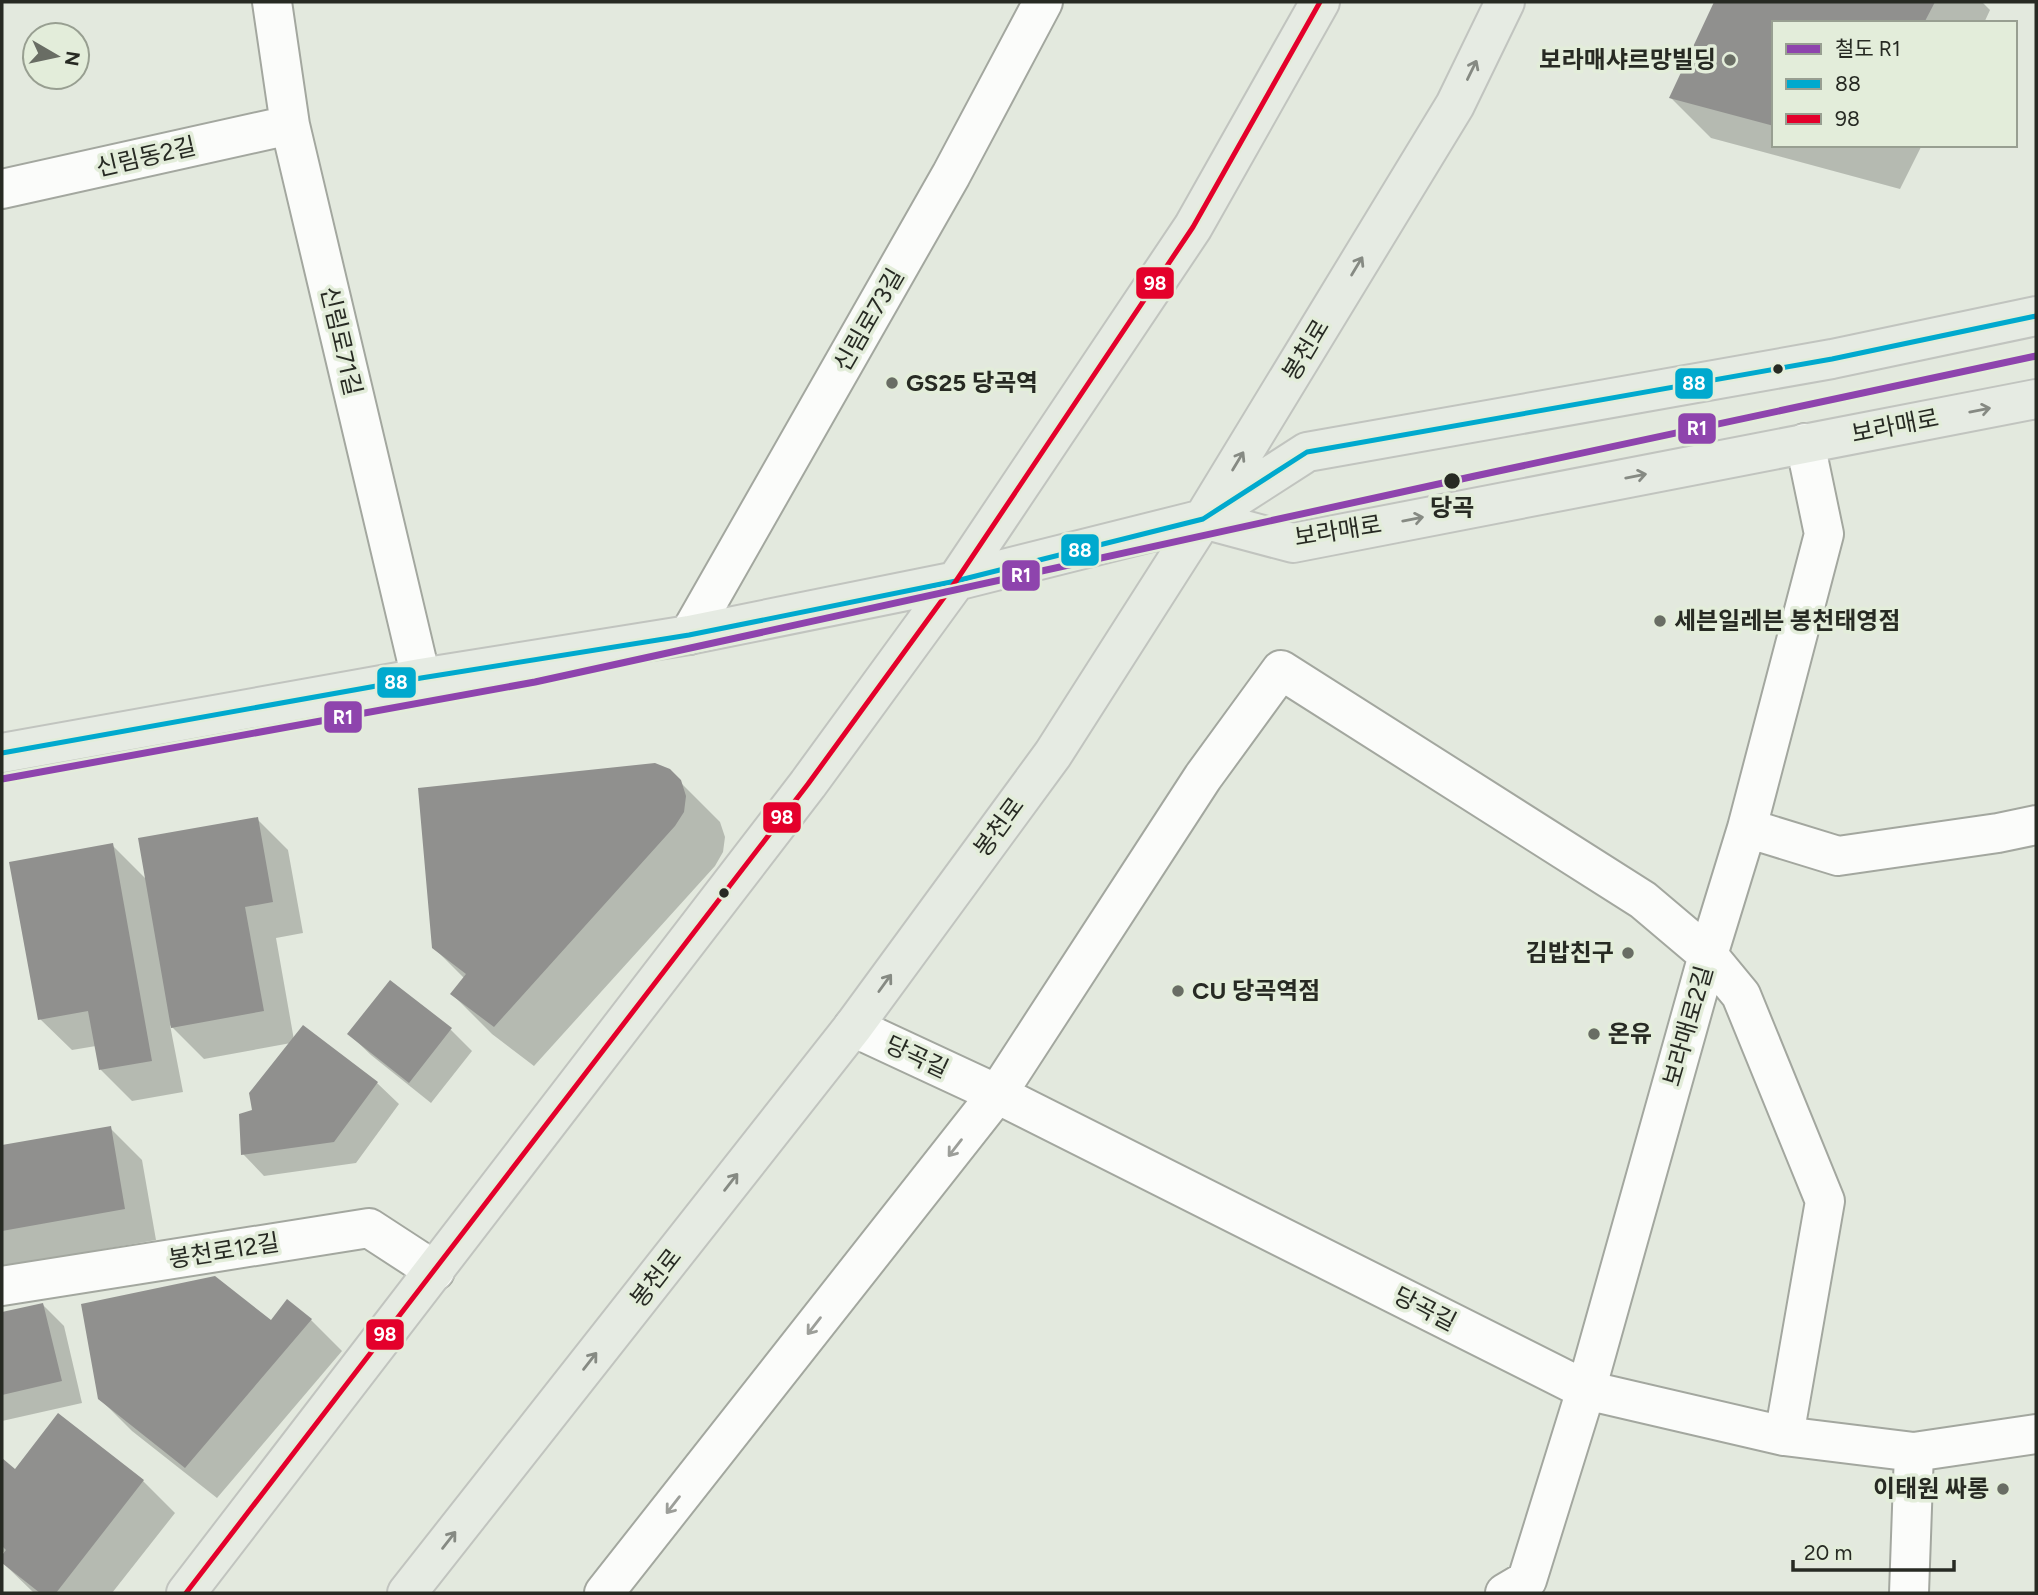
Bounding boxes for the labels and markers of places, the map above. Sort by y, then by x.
place label: 보라매샤르망빌딩 [1539,45,1716,74]
marker: 보라매샤르망빌딩 [1722,52,1738,68]
unlabelled marker [1771,362,1785,376]
place label: GS25 당곡역 [906,368,1038,397]
marker: GS25 당곡역 [884,375,900,391]
marker: 당곡 [1442,471,1462,491]
place label: 당곡 [1430,493,1474,522]
place label: 세븐일레븐 봉천태영점 [1674,606,1901,635]
marker: 세븐일레븐 봉천태영점 [1652,613,1668,629]
unlabelled marker [717,886,731,900]
place label: 김밥친구 [1526,938,1614,967]
marker: 김밥친구 [1620,945,1636,961]
place label: CU 당곡역점 [1192,976,1320,1005]
marker: CU 당곡역점 [1170,983,1186,999]
place label: 온유 [1608,1019,1652,1048]
marker: 온유 [1586,1026,1602,1042]
place label: 이태원 싸롱 [1873,1474,1989,1503]
marker: 이태원 싸롱 [1995,1481,2011,1497]

